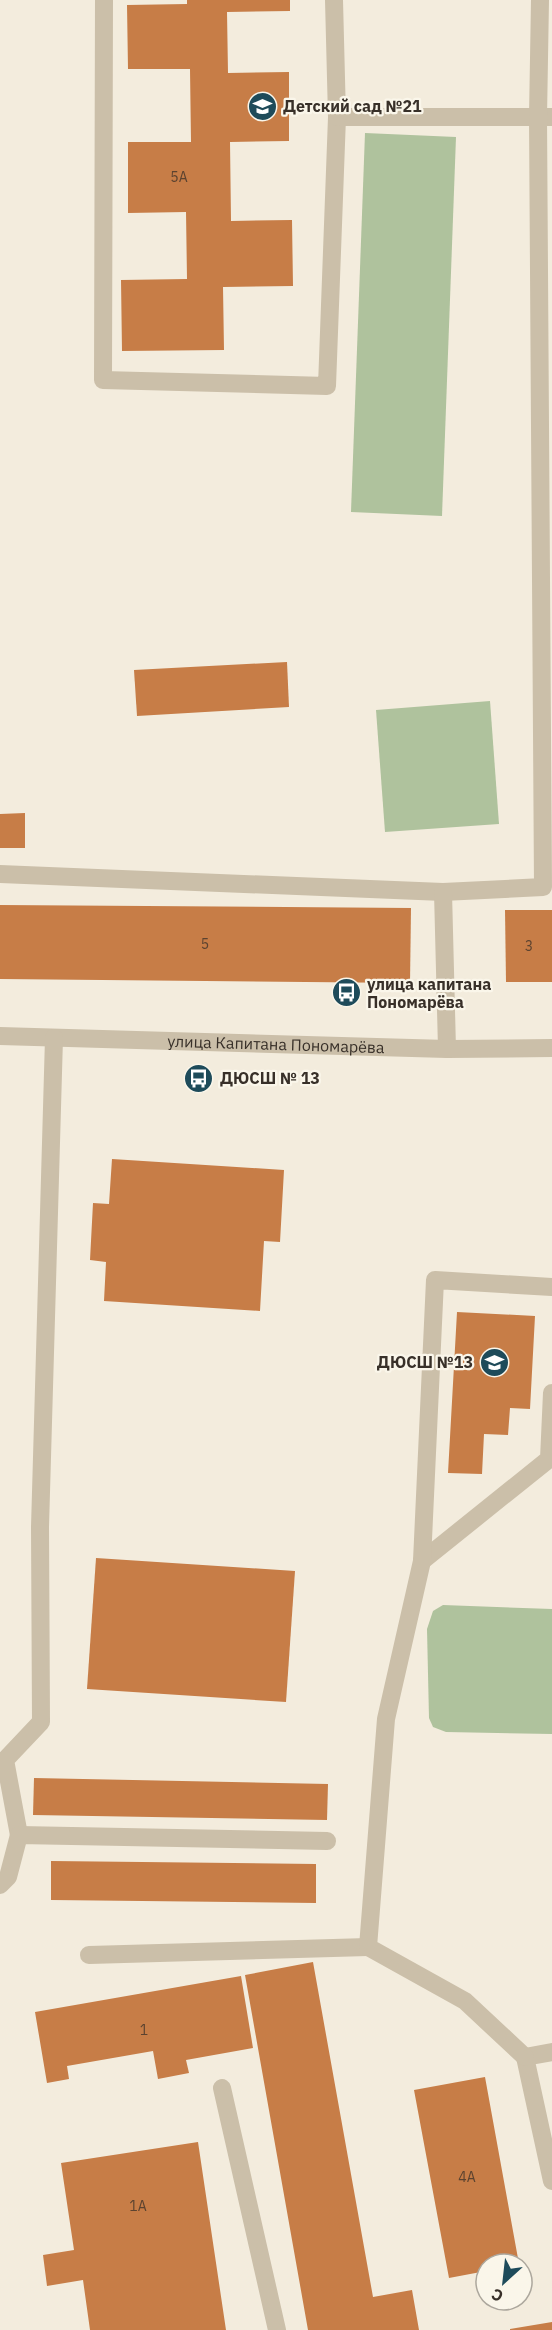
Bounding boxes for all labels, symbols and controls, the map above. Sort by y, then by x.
school or university icon: Детский сад №21 [246,90,278,122]
place label: Детский сад №21 [283,96,422,116]
house number: 5А [170,168,188,186]
house number: 5 [201,935,209,953]
house number: 3 [525,937,533,955]
place label: улица капитана Пономарёва [367,974,491,1012]
bus stop icon: улица капитана Пономарёва [330,977,362,1009]
street label: улица Капитана Пономарёва [167,1031,385,1057]
bus stop icon: ДЮСШ № 13 [183,1062,215,1094]
place label: ДЮСШ № 13 [220,1068,320,1088]
school or university icon: ДЮСШ №13 [478,1346,510,1378]
place label: ДЮСШ №13 [377,1352,473,1372]
house number: 1 [140,2021,148,2039]
house number: 4А [458,2168,476,2186]
house number: 1А [129,2197,147,2215]
north arrow [474,2252,534,2312]
text: С [488,2284,506,2307]

